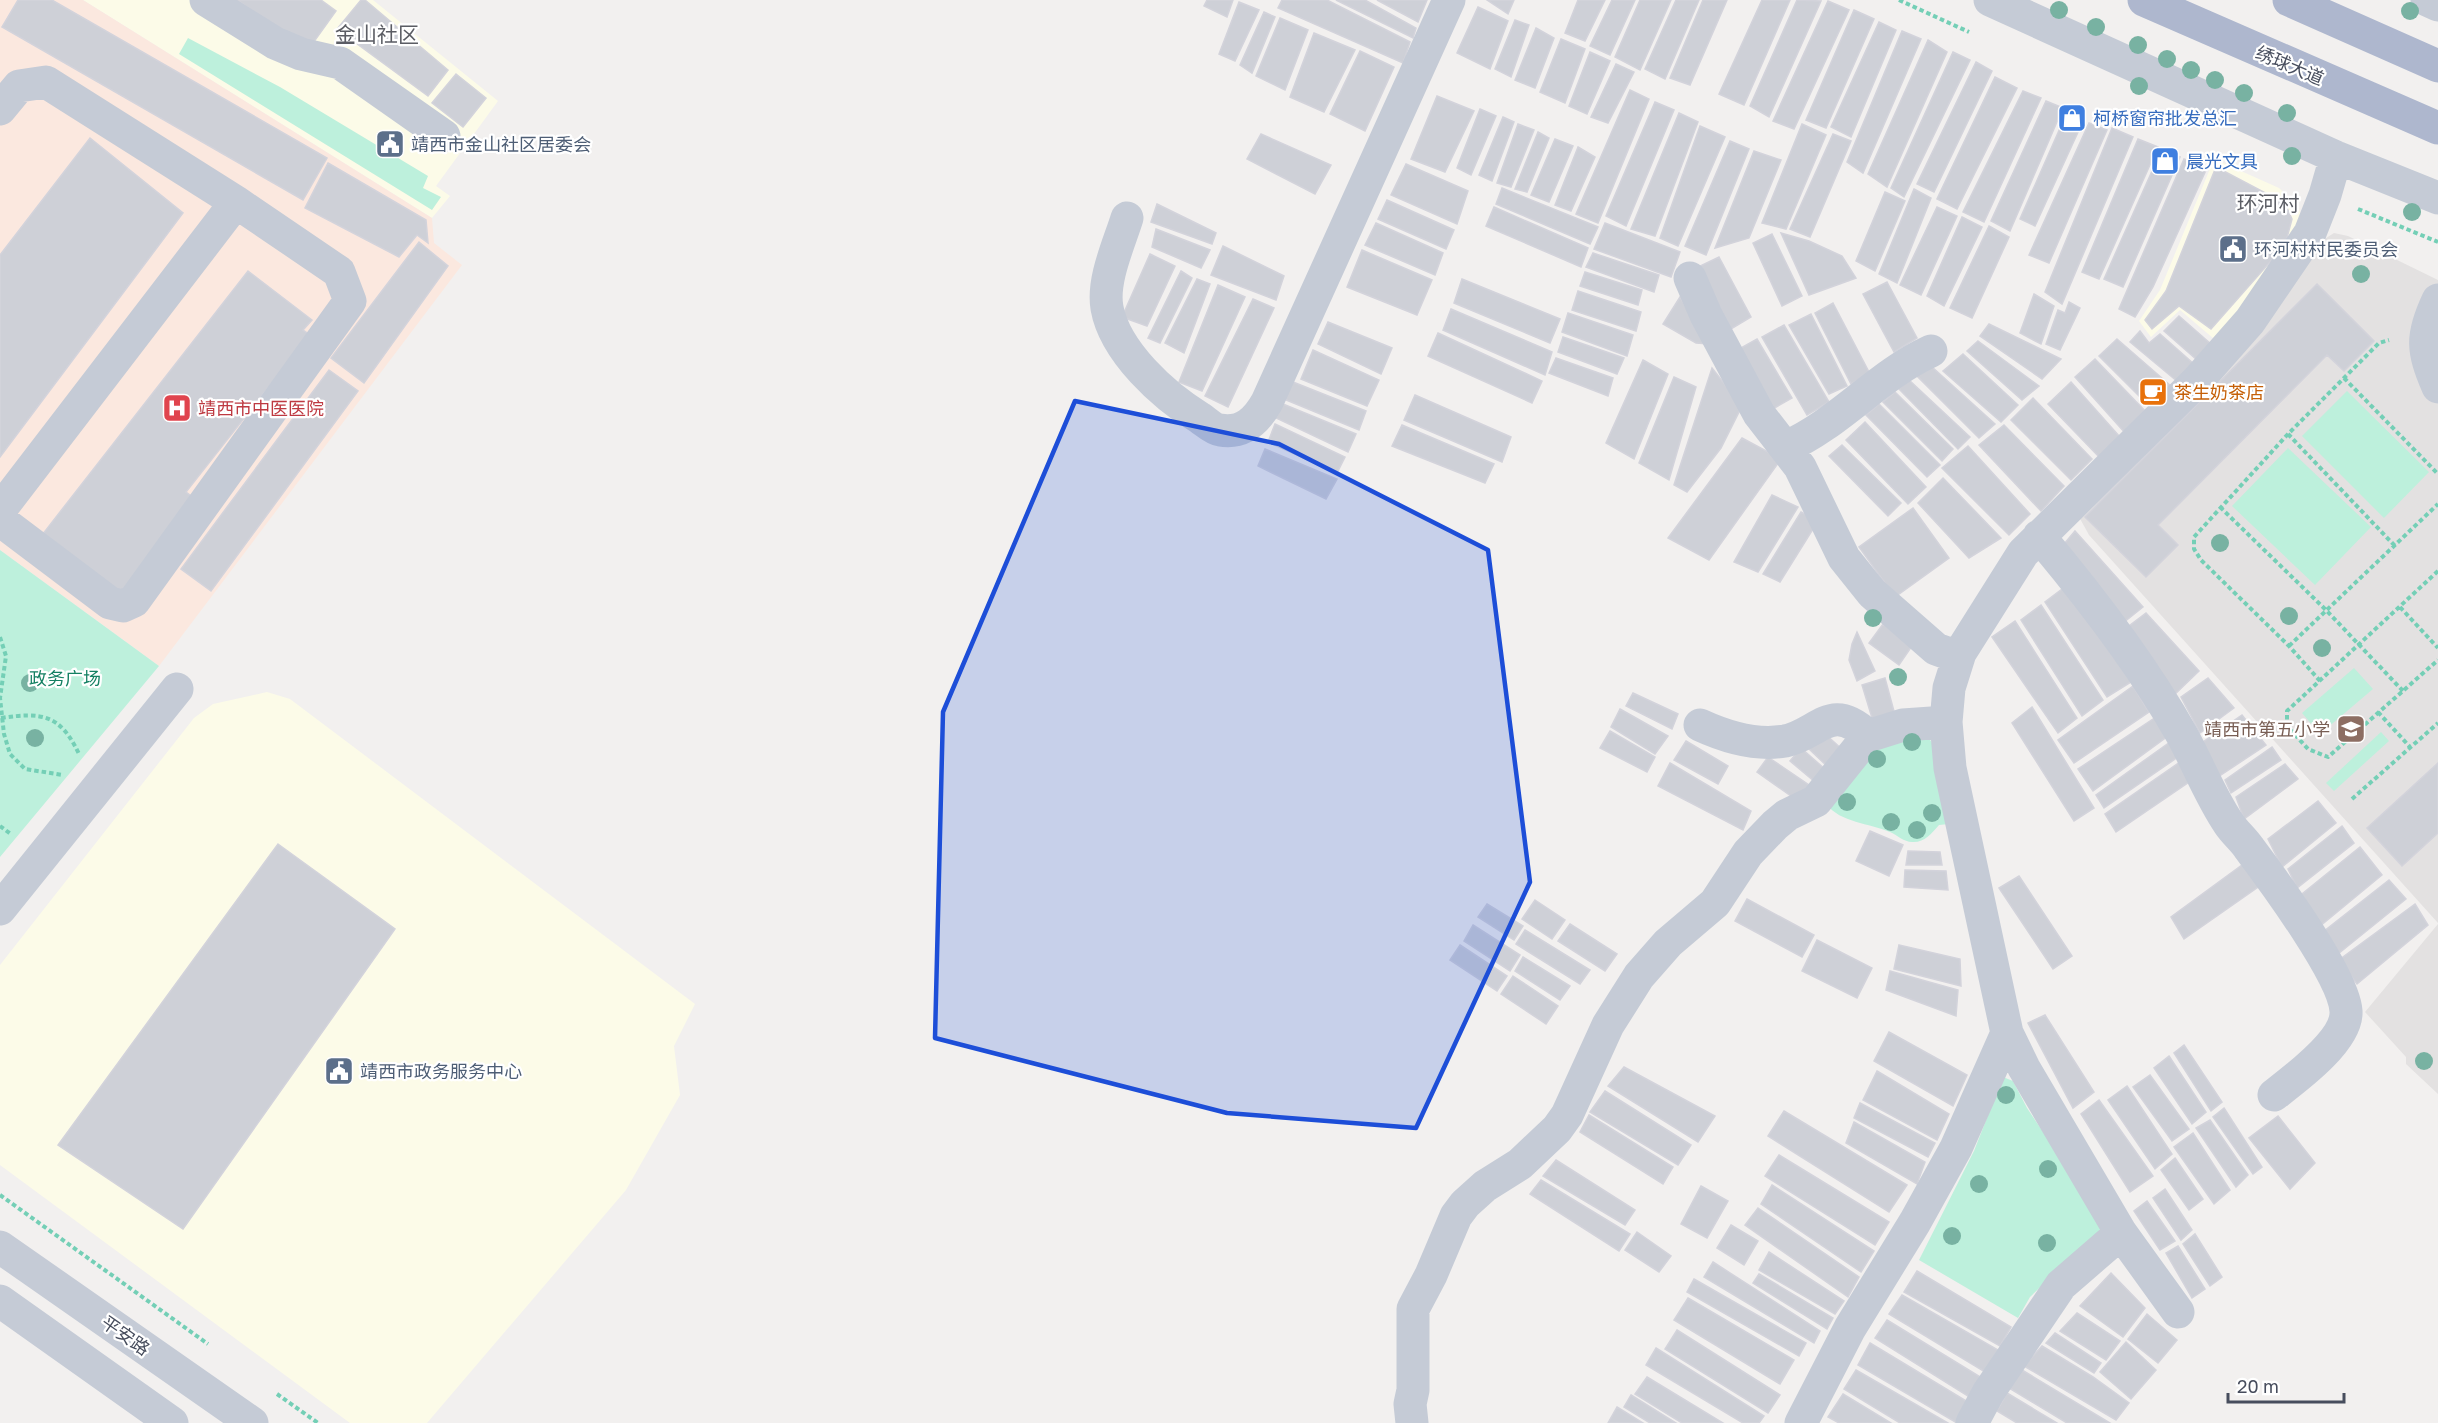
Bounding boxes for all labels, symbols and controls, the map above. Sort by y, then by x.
district label: 金山社区 [335,21,419,47]
street label: 绣球大道 [2253,41,2327,89]
shop icon: 柯桥窗帘批发总汇 [2056,102,2088,134]
place label: 柯桥窗帘批发总汇 [2093,107,2237,129]
public building icon: 靖西市金山社区居委会 [374,128,406,160]
place label: 靖西市金山社区居委会 [411,133,591,155]
shop icon: 晨光文具 [2149,145,2181,177]
place label: 晨光文具 [2186,150,2258,172]
district label: 环河村 [2237,190,2300,216]
public building icon: 环河村村民委员会 [2217,233,2249,265]
place label: 环河村村民委员会 [2254,238,2398,260]
cafe icon: 茶生奶茶店 [2137,376,2169,408]
place label: 茶生奶茶店 [2174,381,2264,403]
hospital icon: 靖西市中医医院 [161,392,193,424]
place label: 靖西市中医医院 [198,397,324,419]
park label: 政务广场 [29,667,101,689]
school or university icon: 靖西市第五小学 [2335,713,2367,745]
place label: 靖西市第五小学 [2204,718,2330,740]
public building icon: 靖西市政务服务中心 [323,1055,355,1087]
place label: 靖西市政务服务中心 [360,1060,522,1082]
street label: 平安路 [98,1311,154,1359]
scale bar [2228,1366,2344,1404]
text: 20 m [2237,1375,2279,1397]

